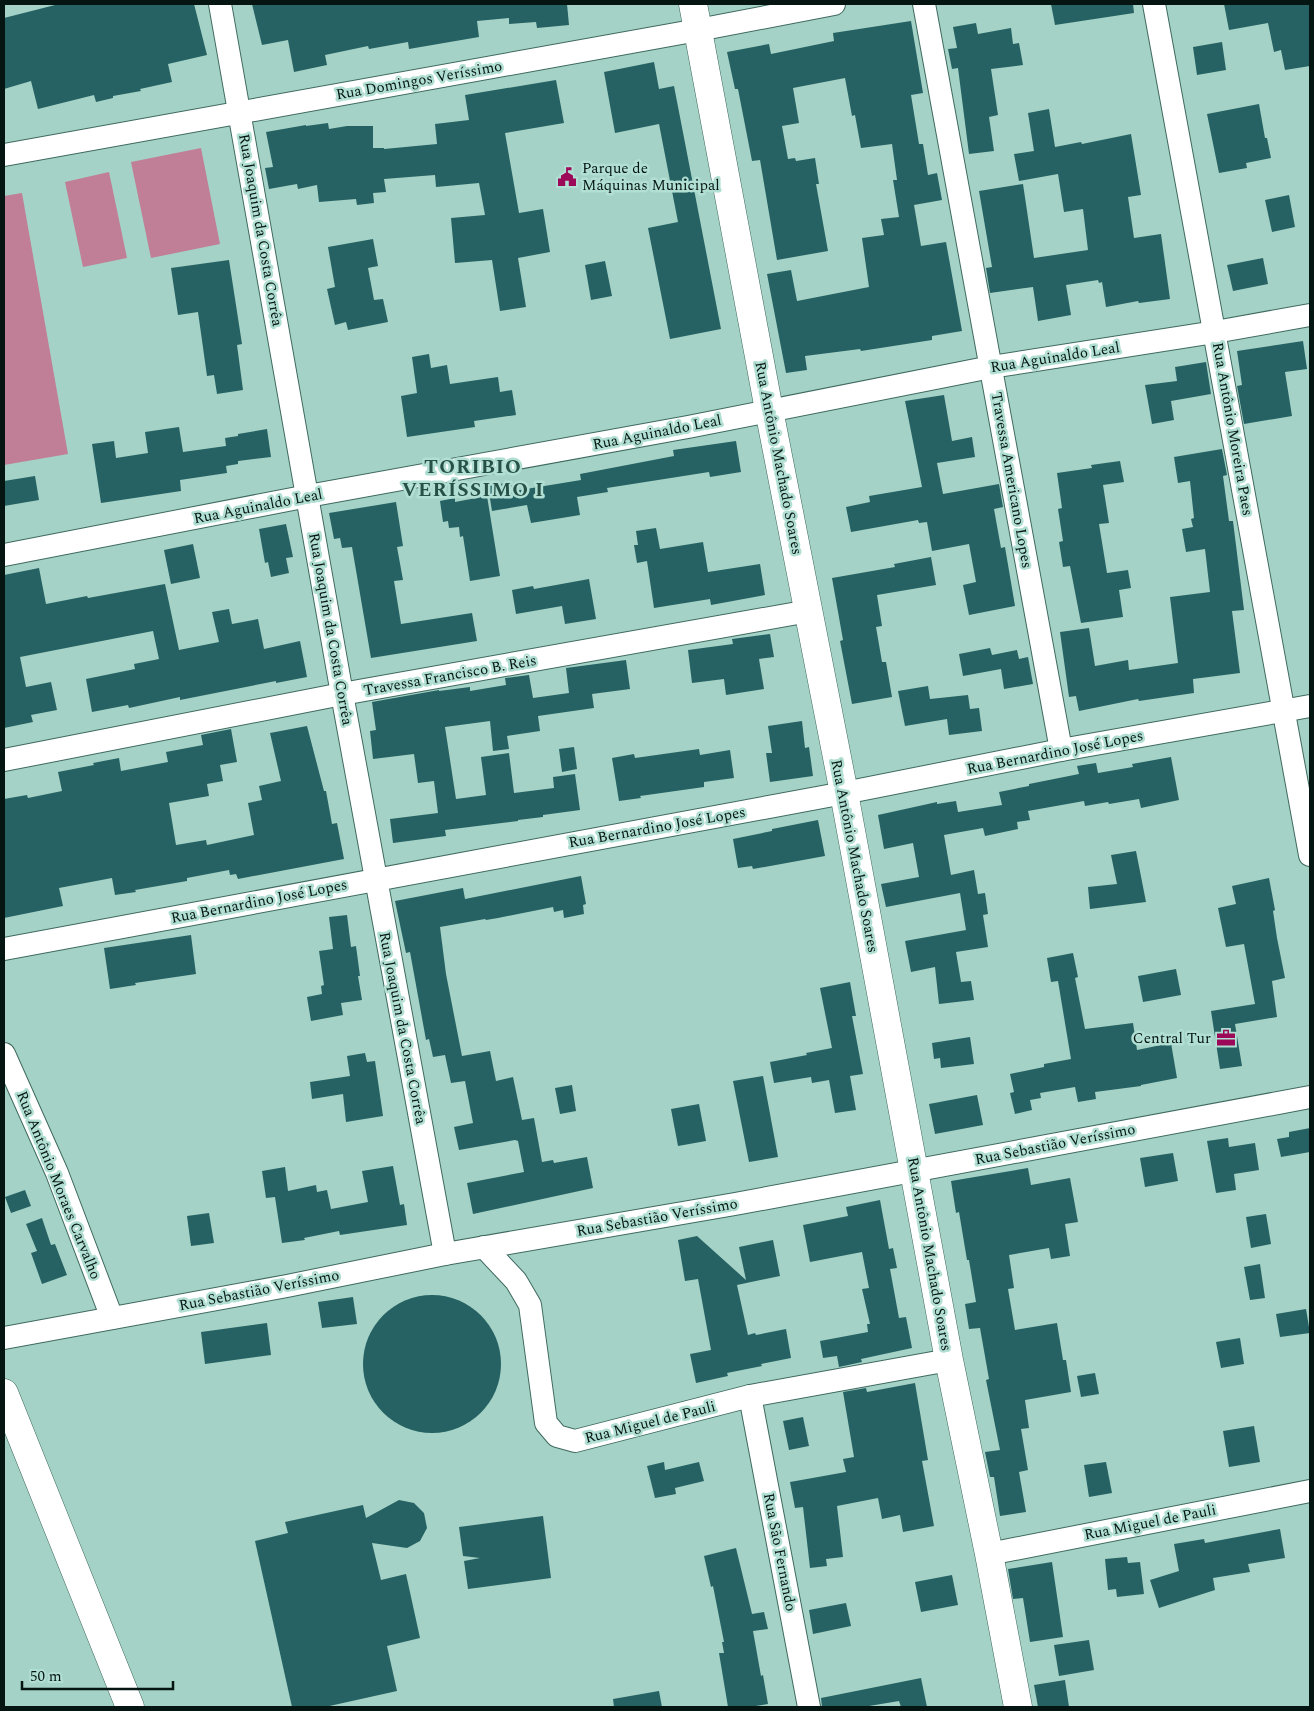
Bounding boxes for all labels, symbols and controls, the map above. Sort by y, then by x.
street label: Rua Domingos Veríssimo [334,55,504,106]
street label: Rua Joaquim da Costa Corrêa [232,132,289,329]
place label: Parque de Máquinas Municipal [582,157,720,197]
public building icon: Parque de Máquinas Municipal [556,166,578,188]
street label: Rua Aguinaldo Leal [989,336,1121,379]
street label: Rua Antônio Moreira Paes [1206,340,1259,518]
street label: Rua Antônio Machado Soares [748,359,809,557]
street label: Travessa Americano Lopes [985,390,1038,570]
street label: Rua Aguinaldo Leal [591,409,723,456]
district label: TORIBIO VERÍSSIMO I [402,452,544,505]
street label: Rua Aguinaldo Leal [192,483,324,530]
street label: Rua Joaquim da Costa Corrêa [302,531,359,728]
street label: Travessa Francisco B. Reis [362,649,538,702]
street label: Rua Bernardino José Lopes [965,724,1145,781]
street label: Rua Antônio Machado Soares [824,757,885,955]
street label: Rua Bernardino José Lopes [567,801,747,854]
street label: Rua Bernardino José Lopes [169,873,349,930]
street label: Rua Joaquim da Costa Corrêa [373,930,433,1127]
place label: Central Tur [1133,1027,1211,1050]
office icon: Central Tur [1215,1027,1237,1049]
street label: Rua Antônio Moraes Carvalho [10,1088,107,1283]
street label: Rua Sebastião Veríssimo [973,1118,1137,1171]
street label: Rua Antônio Machado Soares [901,1155,958,1353]
street label: Rua Sebastião Veríssimo [575,1192,739,1243]
street label: Rua Sebastião Veríssimo [177,1264,341,1317]
street label: Rua Miguel de Pauli [582,1395,718,1450]
street label: Rua São Fernando [757,1491,802,1613]
street label: Rua Miguel de Pauli [1082,1498,1218,1547]
scale bar [22,1658,174,1690]
text: 50 m [30,1665,62,1688]

